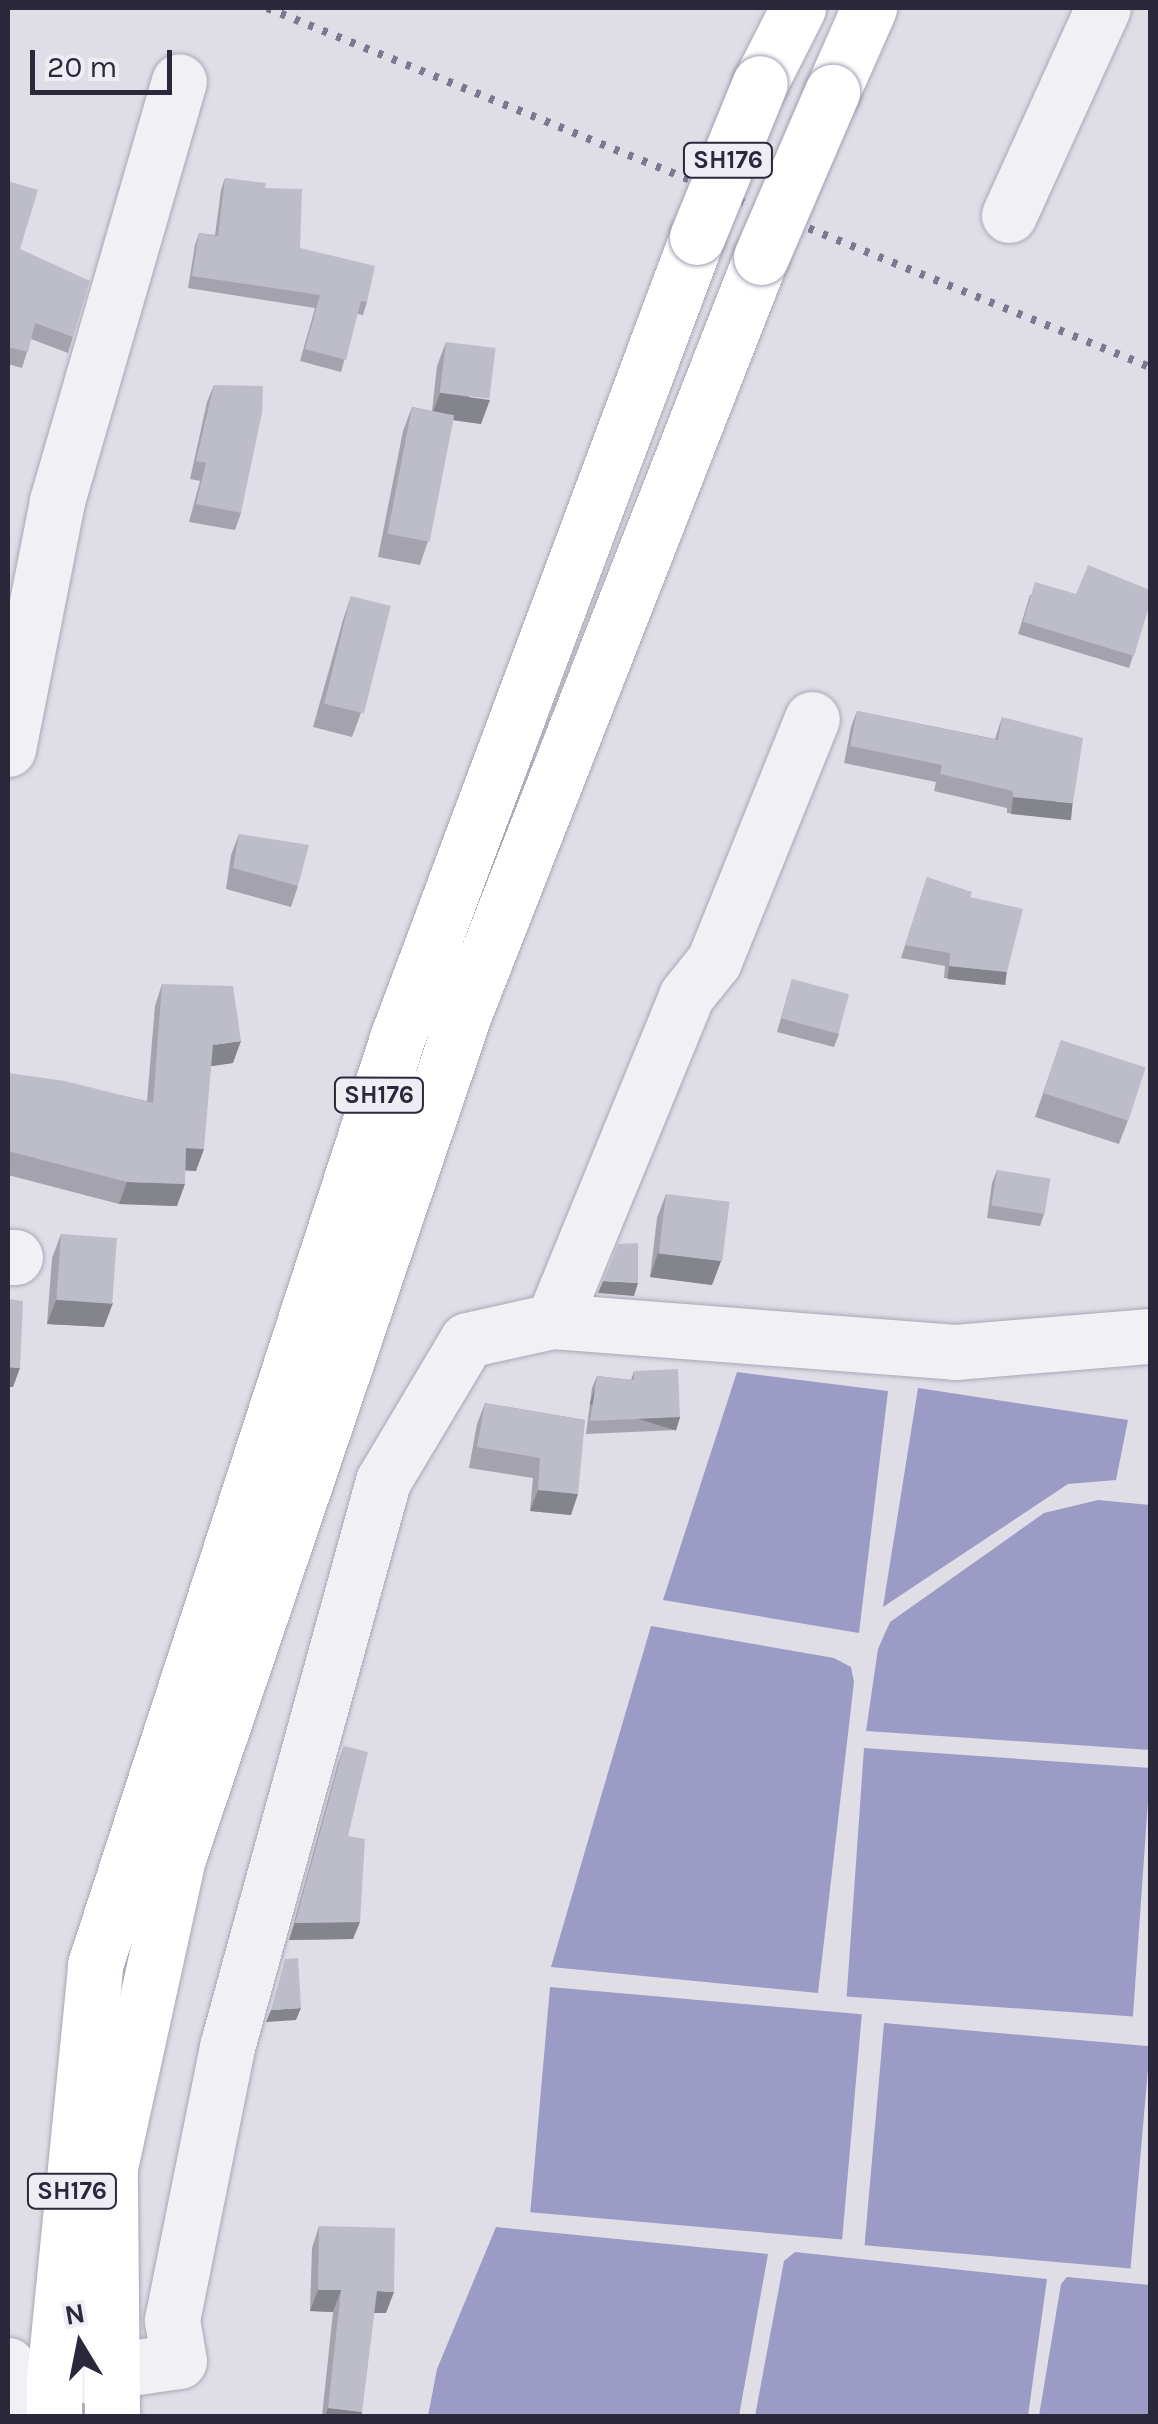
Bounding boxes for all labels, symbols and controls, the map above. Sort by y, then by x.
scale bar [35,30,178,92]
text: 20 m [47,49,117,85]
road number: SH176 [680,140,776,180]
road number: SH176 [332,1075,426,1115]
road number: SH176 [24,2171,120,2211]
north arrow [30,2294,130,2394]
text: N [62,2296,87,2332]

